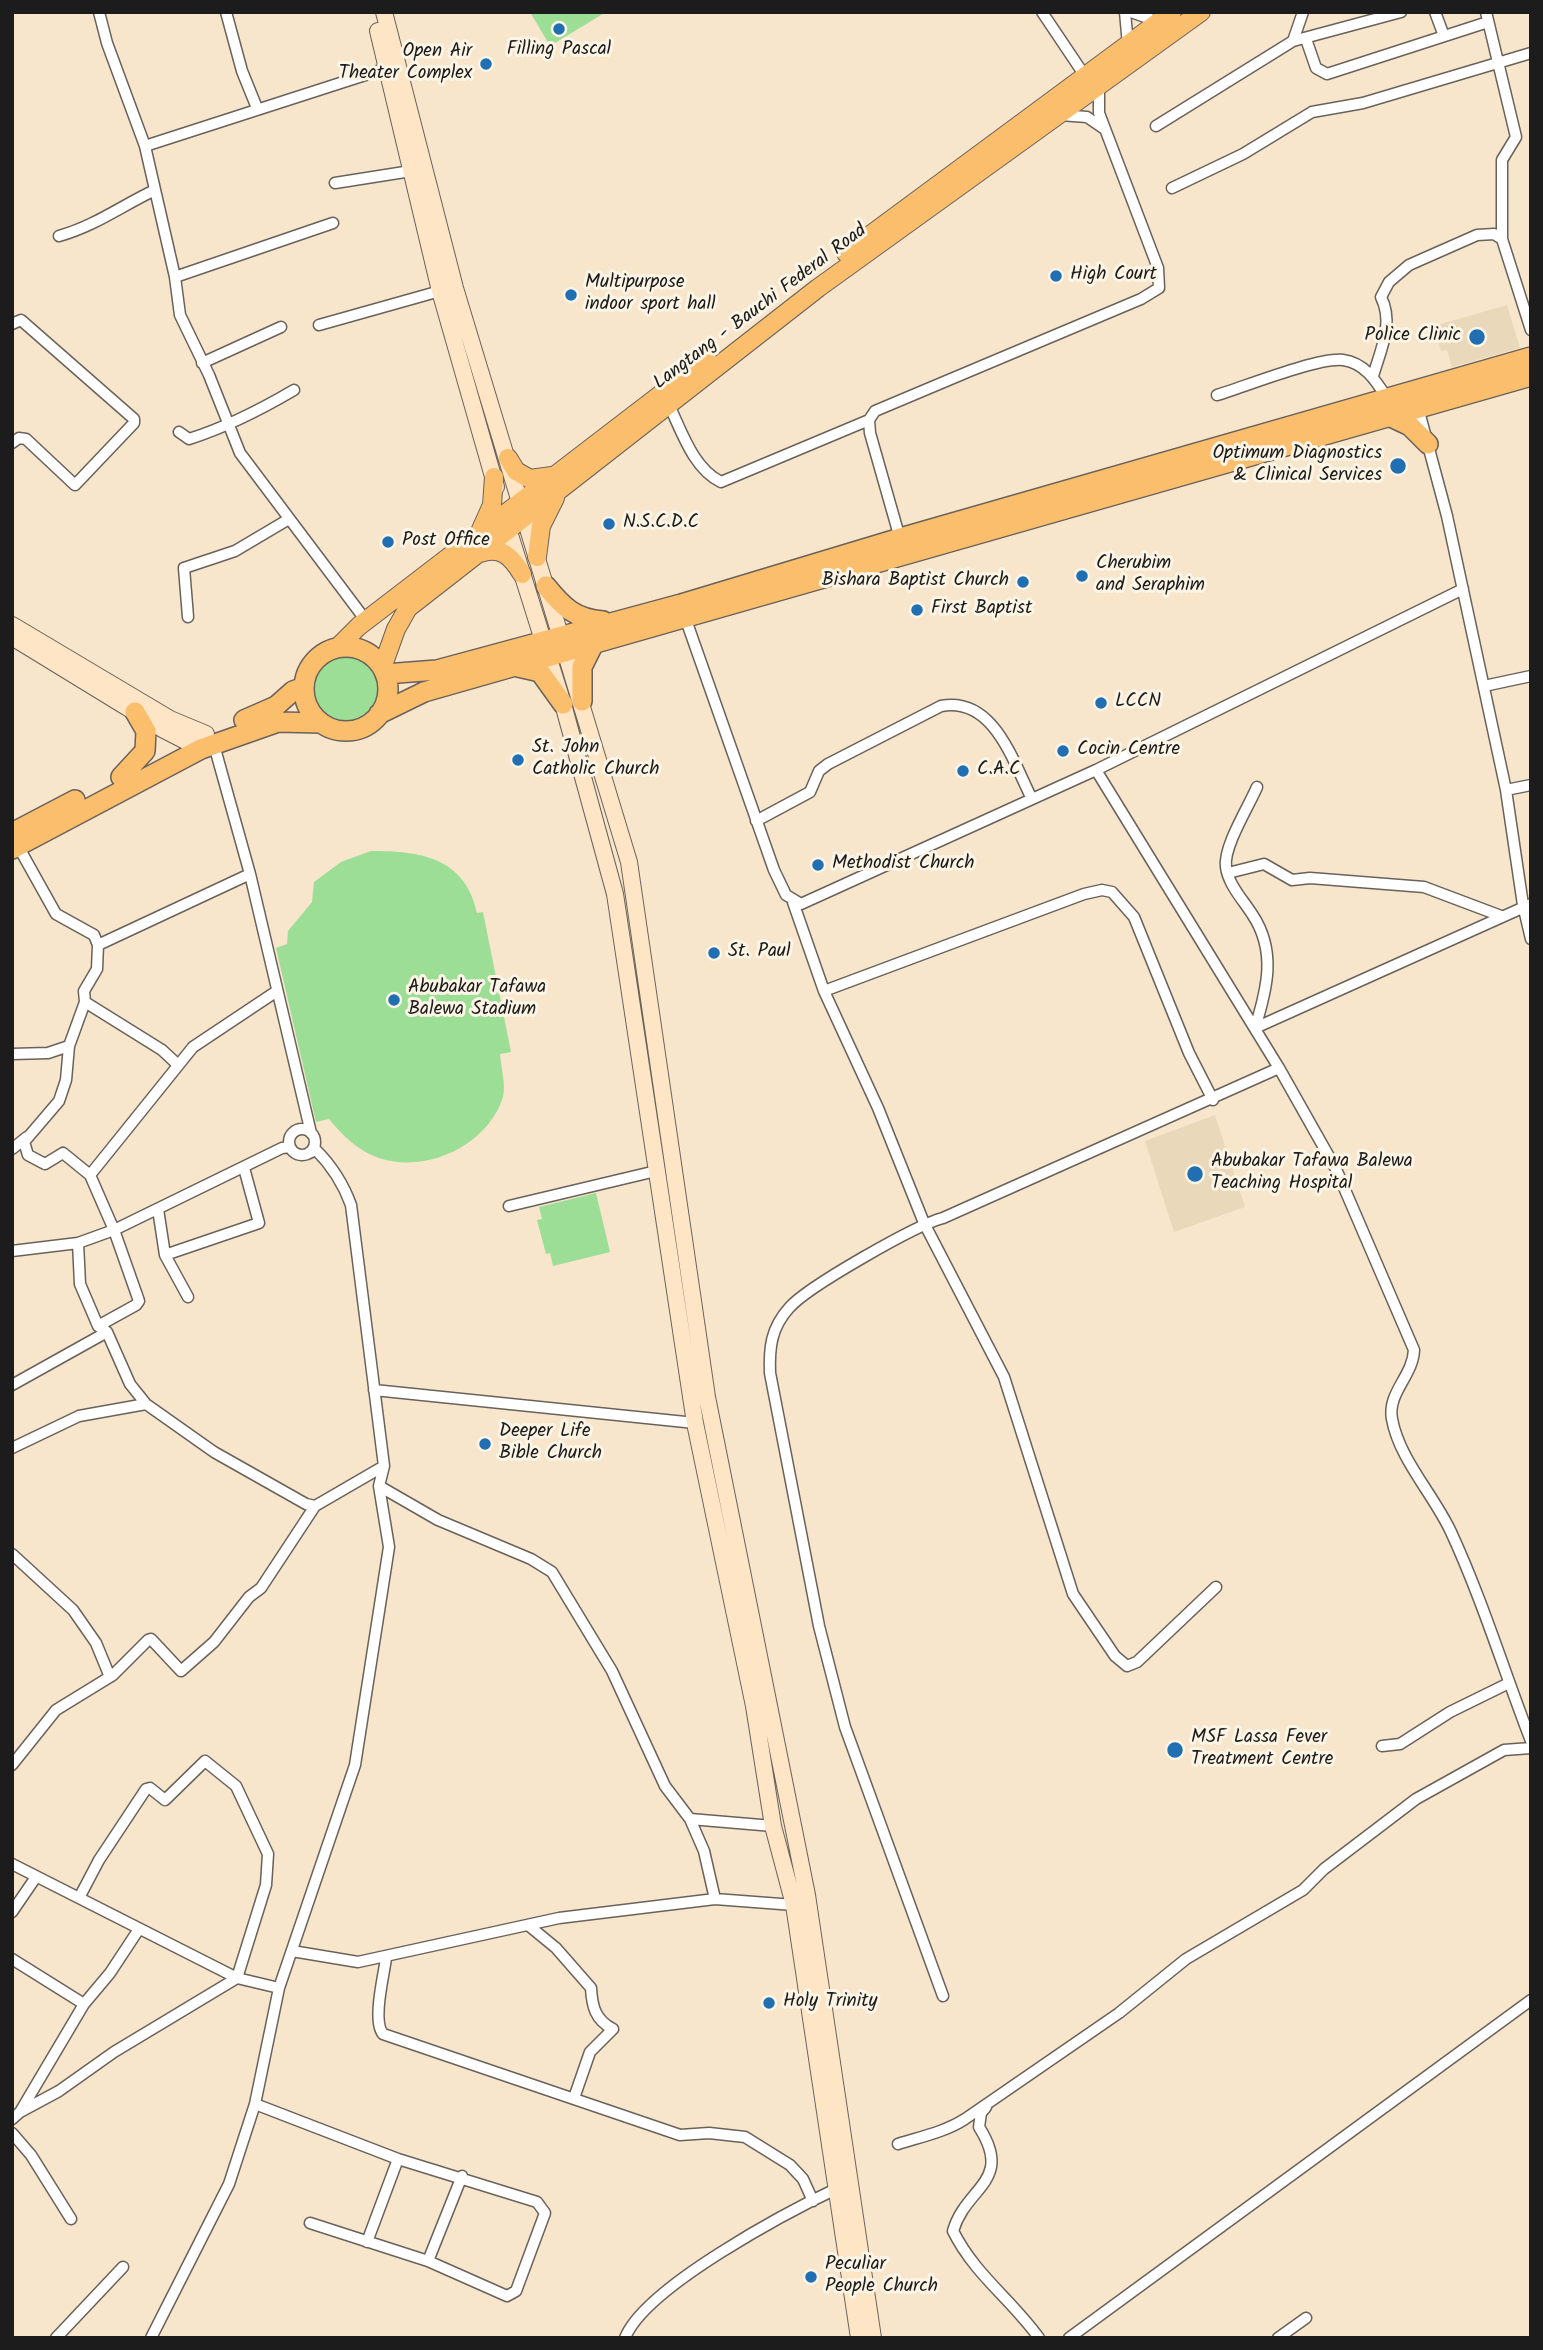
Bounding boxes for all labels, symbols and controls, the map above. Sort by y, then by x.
marker: Filling Pascal [551,21,567,37]
place label: Filling Pascal [507,40,611,62]
place label: Open Air Theater Complex [339,42,472,86]
marker: Open Air Theater Complex [478,56,494,72]
street label: Langtang - Bauchi Federal Road [650,220,872,396]
place label: High Court [1070,265,1157,287]
marker: High Court [1048,268,1064,284]
place label: Multipurpose indoor sport hall [585,273,716,317]
marker: Multipurpose indoor sport hall [563,287,579,303]
place label: Police Clinic [1365,326,1461,348]
marker: Police Clinic [1467,327,1487,347]
place label: Optimum Diagnostics & Clinical Services [1212,444,1382,488]
marker: Optimum Diagnostics & Clinical Services [1388,456,1408,476]
place label: N.S.C.D.C [623,513,699,535]
marker: N.S.C.D.C [601,516,617,532]
place label: Post Office [402,531,490,553]
marker: Post Office [380,534,396,550]
place label: Cherubim and Seraphim [1096,554,1205,598]
marker: Cherubim and Seraphim [1074,568,1090,584]
place label: Bishara Baptist Church [822,571,1009,593]
marker: Bishara Baptist Church [1015,574,1031,590]
place label: First Baptist [931,599,1032,621]
marker: First Baptist [909,602,925,618]
place label: LCCN [1115,692,1161,714]
marker: LCCN [1093,695,1109,711]
place label: St. John Catholic Church [532,738,659,782]
place label: Cocin Centre [1077,740,1180,762]
marker: Cocin Centre [1055,743,1071,759]
marker: St. John Catholic Church [510,752,526,768]
place label: C.A.C [977,760,1020,782]
marker: C.A.C [955,763,971,779]
place label: Methodist Church [832,854,974,876]
marker: Methodist Church [810,857,826,873]
place label: St. Paul [728,942,791,964]
marker: St. Paul [706,945,722,961]
place label: Abubakar Tafawa Balewa Stadium [408,978,546,1022]
marker: Abubakar Tafawa Balewa Stadium [386,992,402,1008]
place label: Abubakar Tafawa Balewa Teaching Hospital [1211,1152,1413,1196]
marker: Abubakar Tafawa Balewa Teaching Hospital [1185,1164,1205,1184]
place label: Deeper Life Bible Church [499,1422,602,1466]
marker: Deeper Life Bible Church [477,1436,493,1452]
place label: MSF Lassa Fever Treatment Centre [1191,1728,1333,1772]
marker: MSF Lassa Fever Treatment Centre [1165,1740,1185,1760]
place label: Holy Trinity [783,1992,877,2014]
marker: Holy Trinity [761,1995,777,2011]
place label: Peculiar People Church [825,2255,938,2299]
marker: Peculiar People Church [803,2269,819,2285]

